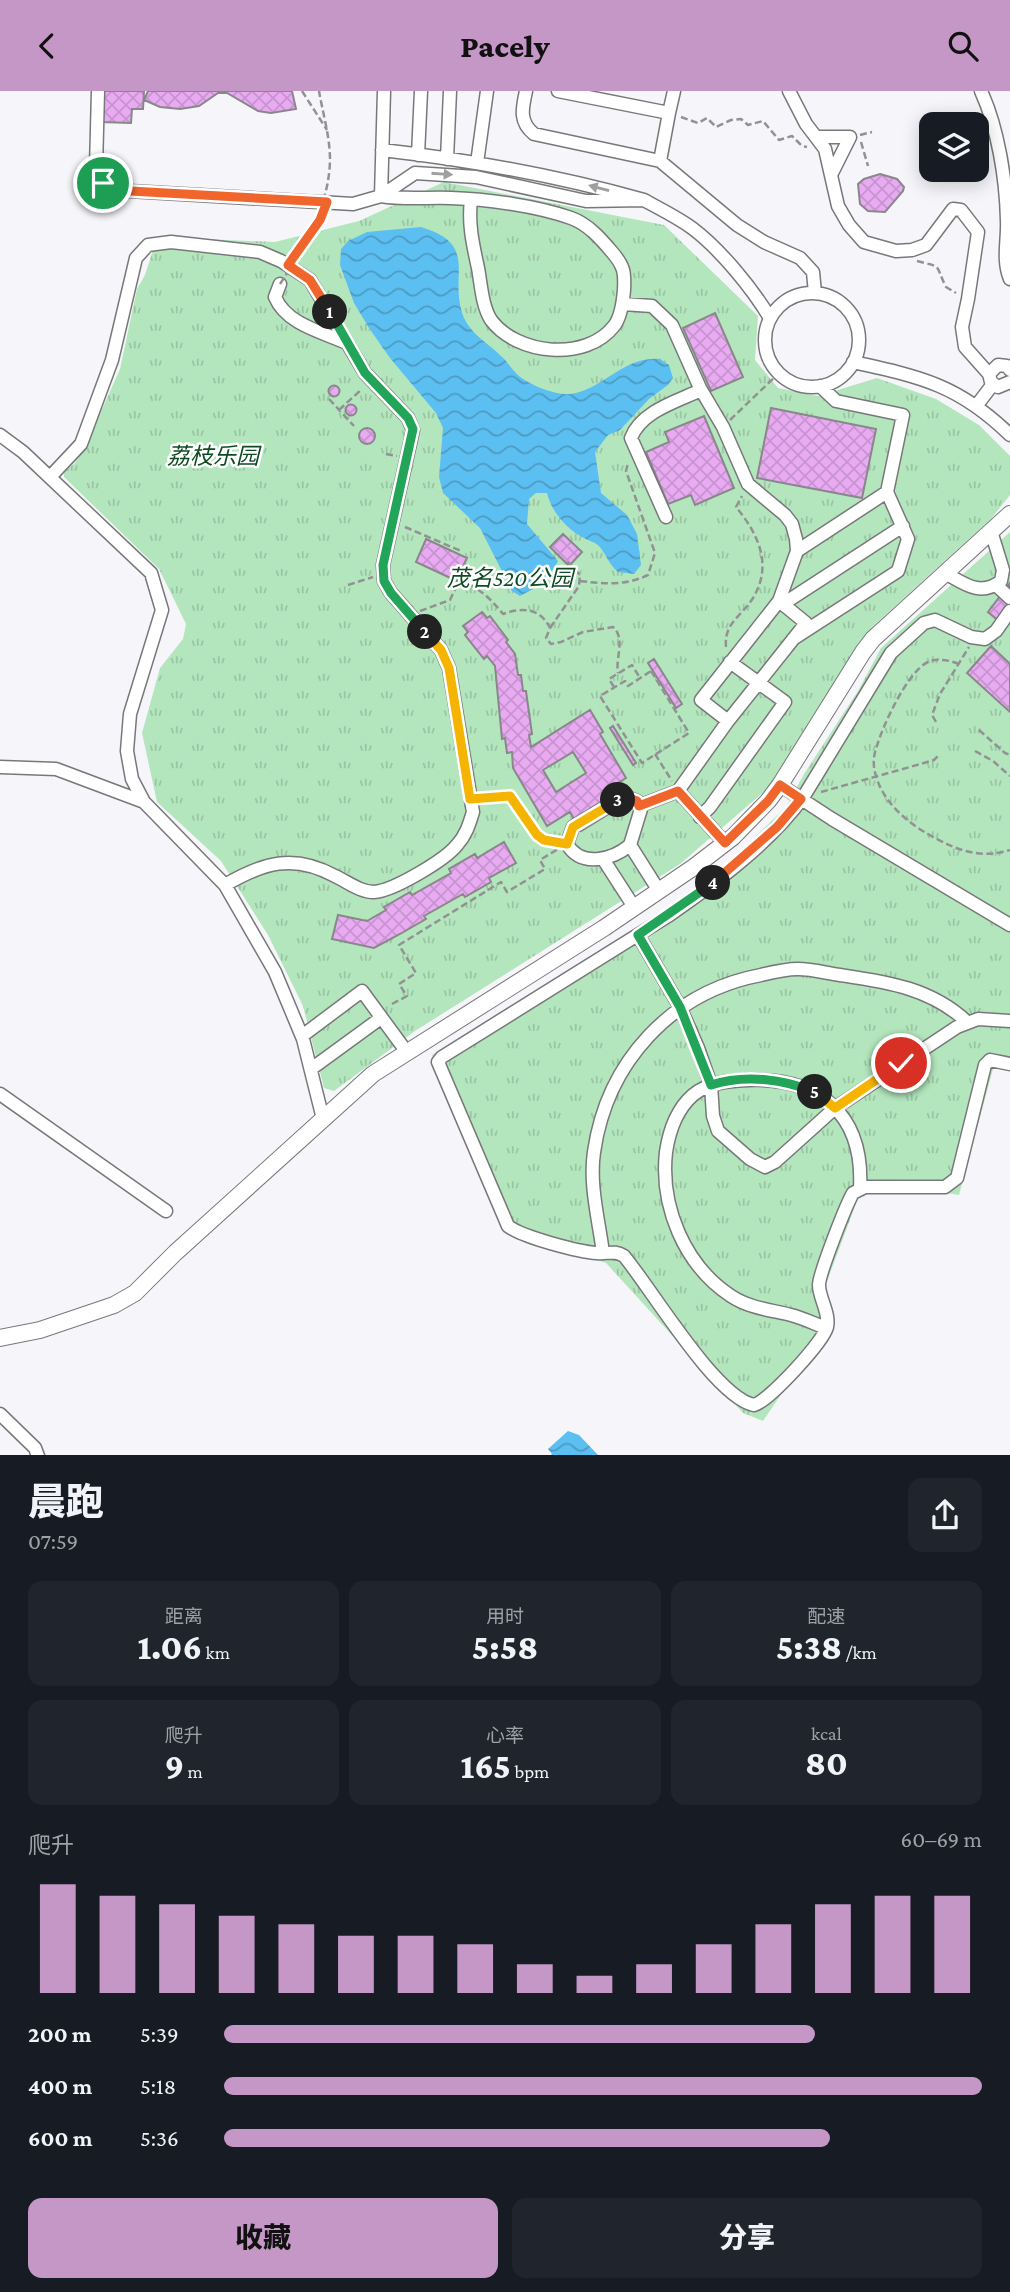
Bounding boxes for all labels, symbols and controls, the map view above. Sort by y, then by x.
icon: back [28,27,66,65]
icon: search [944,27,982,65]
text: Pacely [460,28,550,64]
map controls [919,112,989,182]
button: layers [919,112,989,182]
pin [73,153,133,213]
icon: arrive [84,164,122,202]
one-way arrow [431,169,453,180]
one-way arrow [588,182,609,192]
pin: 1 [312,295,348,329]
text: 1 [326,301,333,322]
park label: 荔枝乐园 [167,443,262,469]
park label: 茂名520公园 [447,565,576,591]
pin: 2 [408,615,442,649]
text: 2 [420,621,429,642]
pin: 3 [600,783,636,817]
text: 3 [613,789,622,810]
pin: 4 [696,865,730,901]
text: 4 [707,872,718,893]
pin [871,1033,931,1093]
icon: check [882,1044,920,1082]
pin: 5 [798,1075,832,1109]
text: 5 [810,1081,819,1102]
button: share [908,1478,982,1552]
text: 晨跑 [28,1481,104,1523]
text: 07:59 [28,1528,78,1554]
text: 距离 [165,1606,203,1627]
text: 用时 [486,1606,524,1627]
text: 配速 [807,1606,845,1627]
text: 1.06 [137,1628,202,1667]
text: 5:58 [472,1628,538,1667]
text: 5:38 [776,1628,842,1667]
text: km [202,1642,230,1663]
text: /km [842,1642,877,1663]
text: kcal [811,1723,842,1744]
text: 爬升 [165,1725,203,1746]
text: 心率 [486,1725,524,1746]
text: 80 [805,1744,848,1783]
text: 9 [164,1747,184,1786]
text: 165 [461,1747,511,1786]
text: m [184,1761,203,1782]
text: bpm [511,1761,549,1782]
text: 60–69 m [900,1826,982,1852]
text: 爬升 [28,1832,74,1858]
text: 200 m [28,2021,92,2047]
text: 5:39 [140,2021,179,2047]
text: 400 m [28,2073,92,2099]
text: 5:18 [140,2073,176,2099]
text: 600 m [28,2125,92,2151]
text: 5:36 [140,2125,179,2151]
button: 收藏 [28,2198,498,2278]
button: 分享 [512,2198,982,2278]

